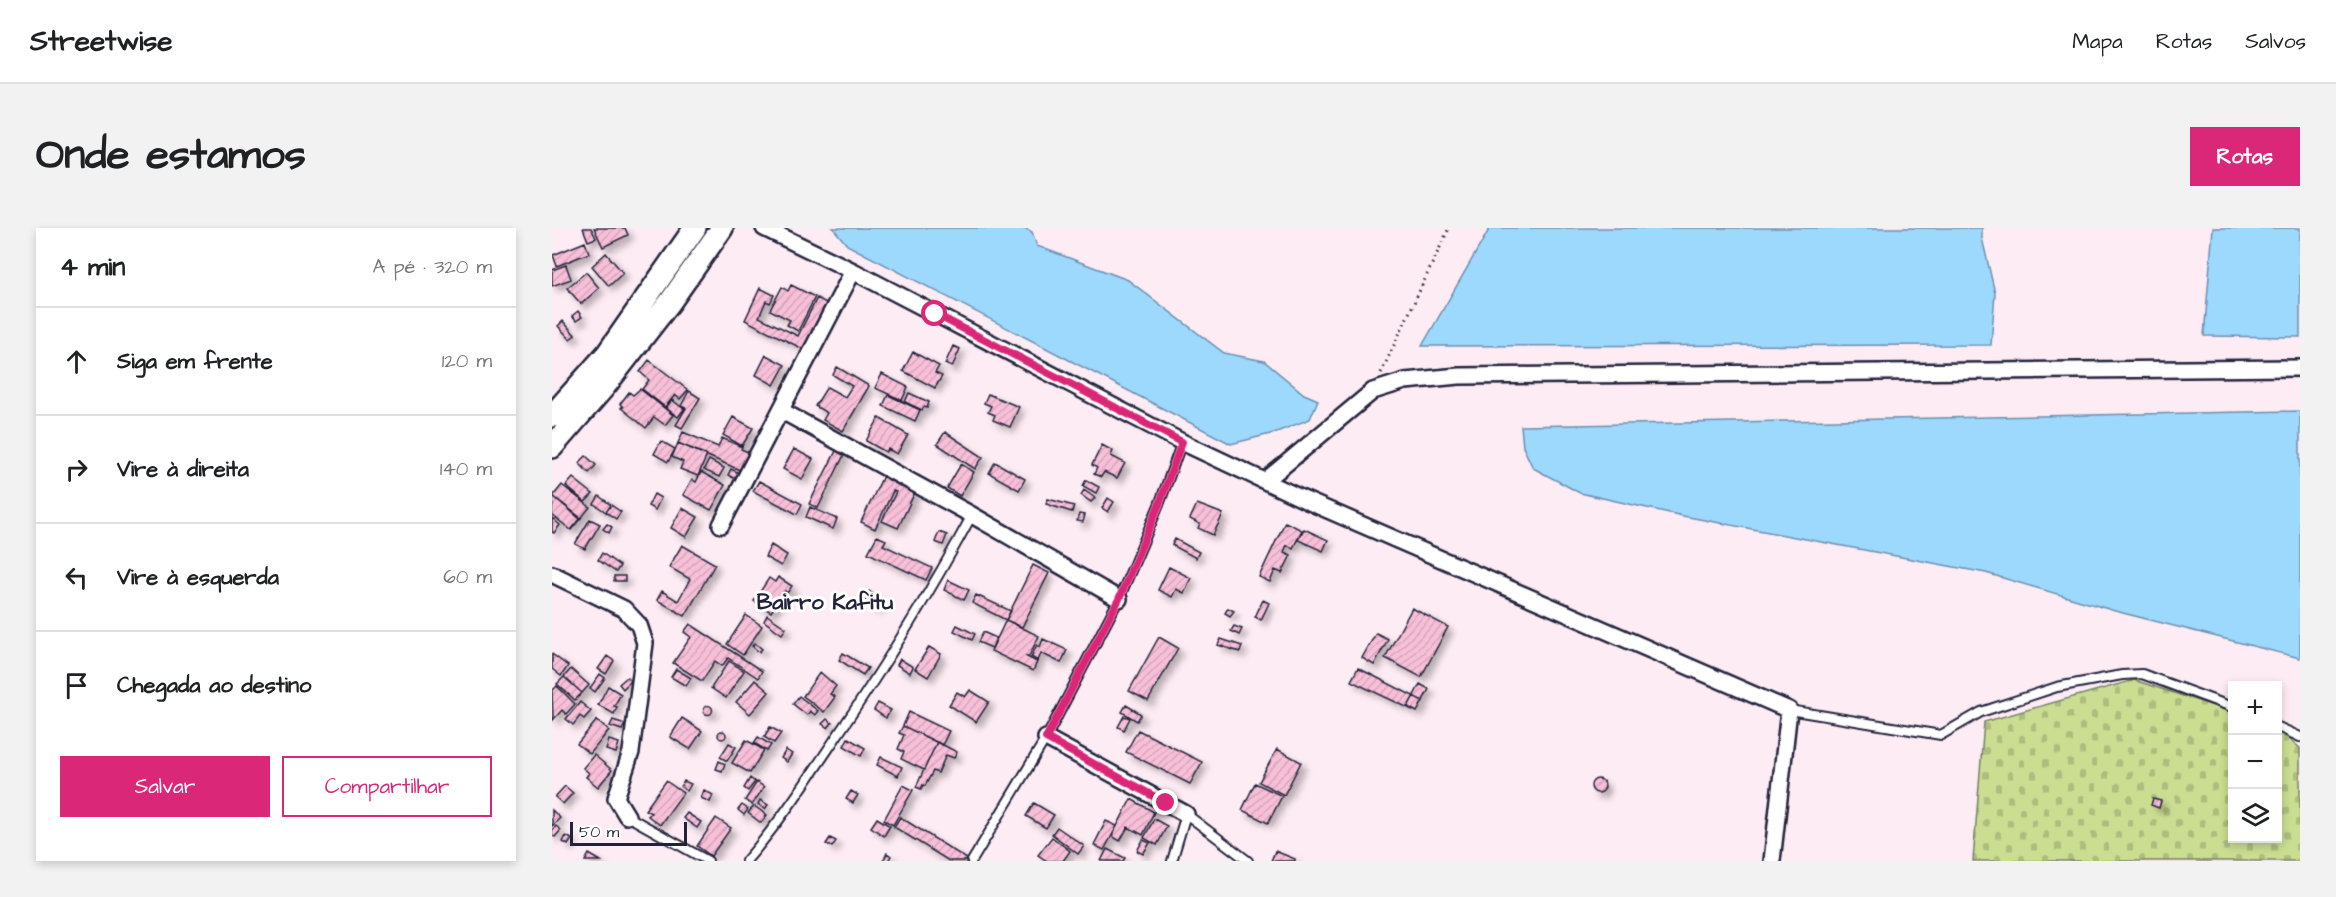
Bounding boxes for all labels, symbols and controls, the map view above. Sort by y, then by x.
text: Streetwise [30,22,172,61]
text: Mapa [2072,27,2123,56]
text: Rotas [2156,27,2212,56]
text: Salvos [2245,27,2306,56]
text: Onde estamos [36,127,306,185]
button: Rotas [2190,127,2300,186]
text: 4 min [60,249,125,285]
text: A pé · 320 m [373,253,492,281]
route start [921,300,947,326]
icon: ahead [60,345,93,378]
text: Siga em frente [117,346,273,377]
text: 120 m [442,347,492,375]
icon: right [60,453,93,486]
text: Vire à direita [117,454,249,485]
text: 140 m [440,455,492,483]
icon: left [60,561,93,594]
text: Vire à esquerda [117,562,279,593]
text: 60 m [443,563,492,591]
district label: Bairro Kafitu [757,587,893,618]
icon: arrive [60,669,93,702]
text: Chegada ao destino [117,670,311,701]
map controls [2228,681,2282,843]
button: + [2228,681,2282,735]
button: − [2228,735,2282,789]
button: Salvar [60,756,270,817]
button: Compartilhar [282,756,492,817]
route end [1152,789,1178,815]
button: layers [2228,789,2282,843]
scale bar [570,819,687,846]
text: 50 m [579,821,619,843]

